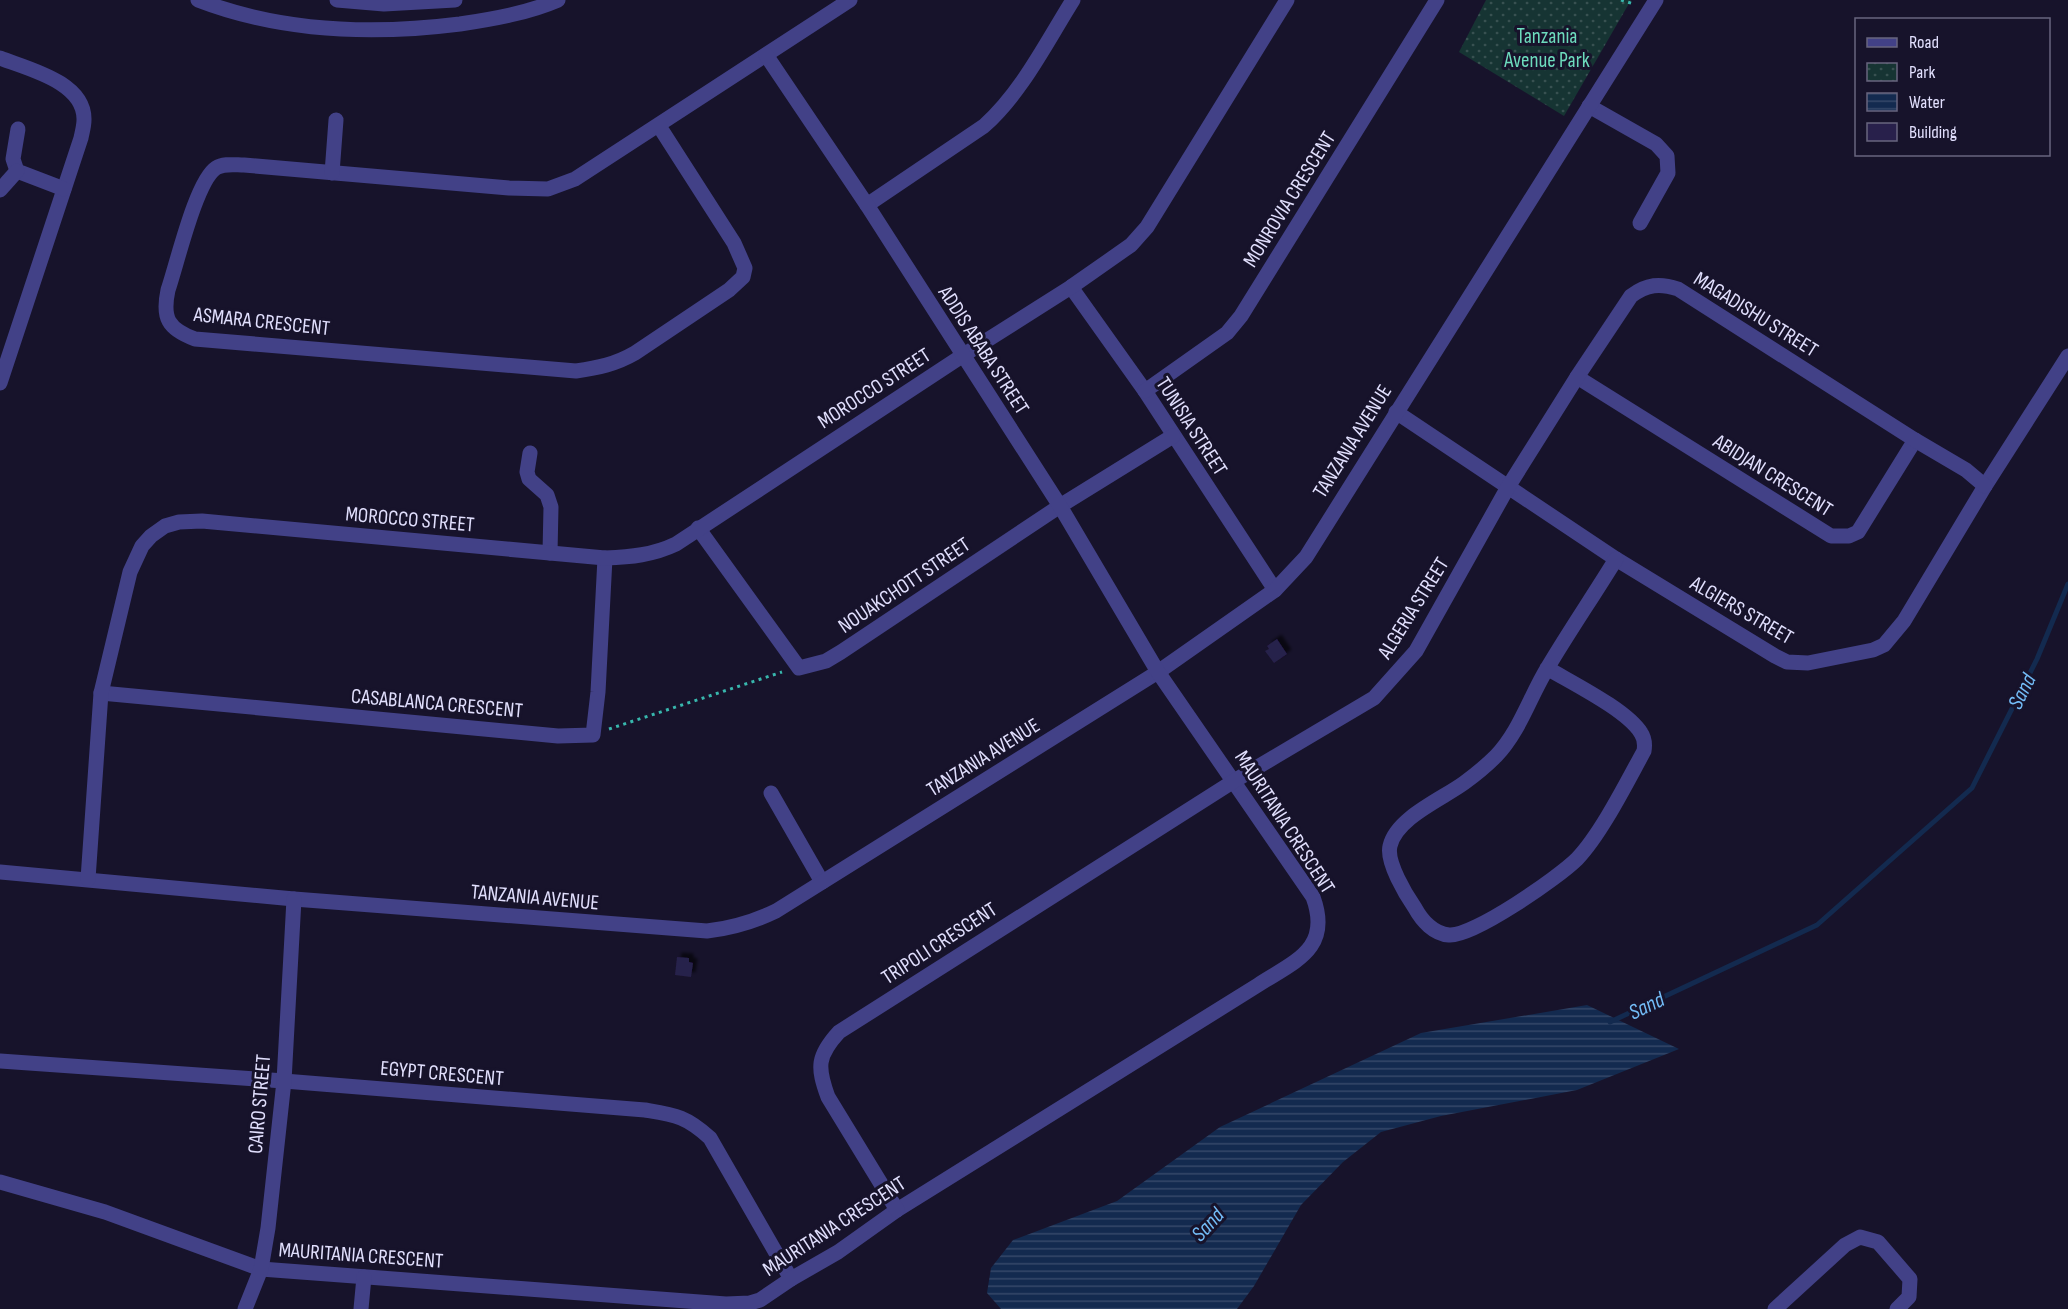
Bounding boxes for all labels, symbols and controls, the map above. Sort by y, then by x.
legend [1855,18,2050,156]
park label: Tanzania Avenue Park [1503,24,1590,73]
text: Road [1909,32,1939,53]
text: Park [1909,62,1935,83]
text: Water [1909,92,1945,113]
text: Building [1909,122,1957,143]
street label: MONROVIA CRESCENT [1238,127,1341,272]
street label: MAGADISHU STREET [1689,266,1823,363]
street label: ADDIS ABABA STREET [932,281,1035,420]
street label: ASMARA CRESCENT [192,302,332,341]
street label: MOROCCO STREET [813,342,936,434]
street label: TUNISIA STREET [1151,372,1233,481]
street label: TANZANIA AVENUE [1308,380,1397,502]
street label: ABIDJAN CRESCENT [1708,428,1837,522]
street label: MOROCCO STREET [344,501,476,538]
street label: NOUAKCHOTT STREET [834,532,975,639]
street label: ALGERIA STREET [1372,553,1455,664]
street label: ALGIERS STREET [1685,570,1798,650]
water label: Sand [2002,668,2043,714]
street label: CASABLANCA CRESCENT [350,684,524,723]
street label: TANZANIA AVENUE [922,713,1044,802]
street label: MAURITANIA CRESCENT [1229,746,1340,899]
street label: TANZANIA AVENUE [470,879,600,916]
street label: TRIPOLI CRESCENT [877,897,1002,990]
water label: Sand [1624,986,1670,1026]
street label: CAIRO STREET [243,1053,276,1155]
street label: EGYPT CRESCENT [379,1056,505,1091]
street label: MAURITANIA CRESCENT [758,1171,911,1282]
water label: Sand [1186,1202,1231,1248]
street label: MAURITANIA CRESCENT [278,1237,445,1274]

